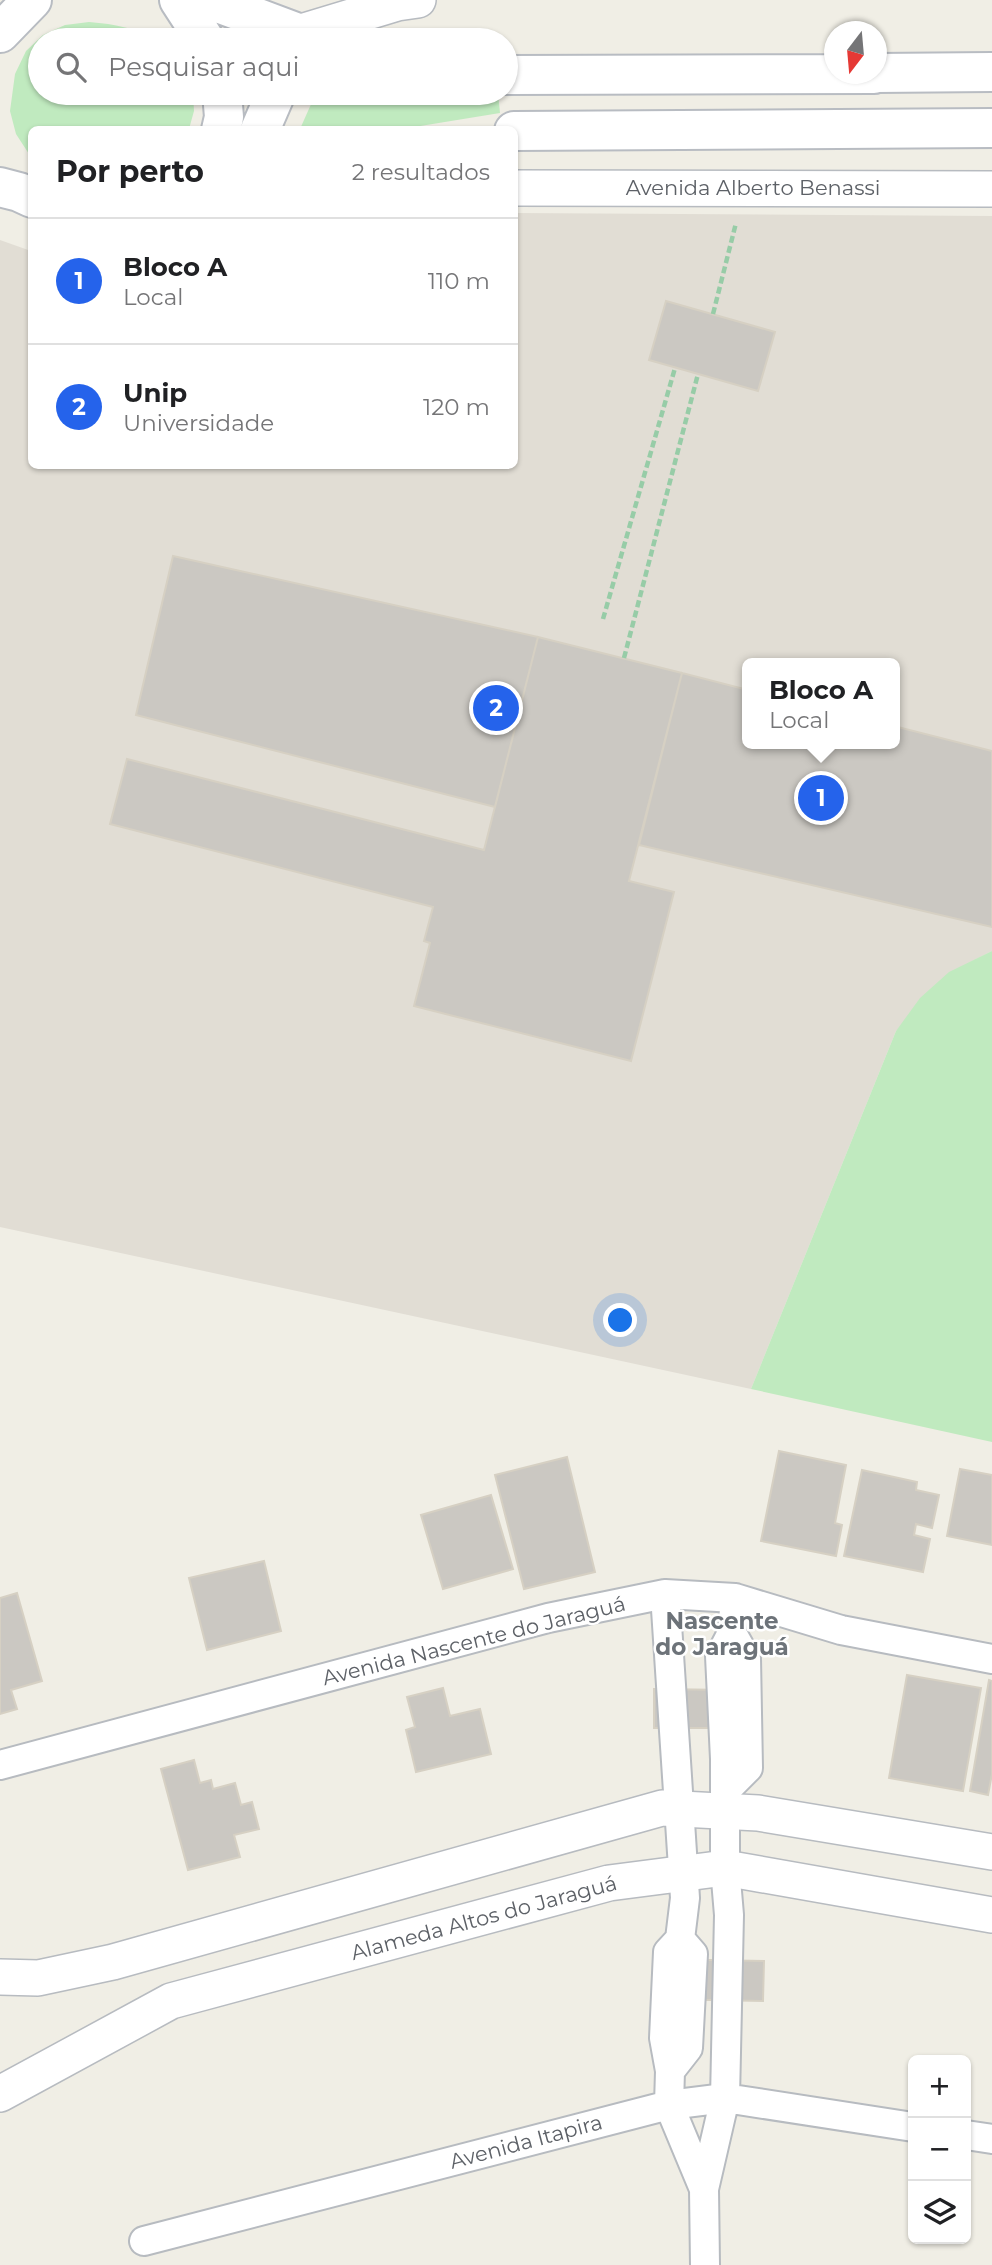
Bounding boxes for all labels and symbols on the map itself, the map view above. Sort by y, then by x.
north arrow [824,21,887,84]
street label: Avenida Alberto Benassi [626,175,880,200]
pin: 2 [473,682,519,734]
pin: 1 [798,772,844,824]
your location [603,1303,637,1337]
street label: Avenida Nascente do Jaraguá [320,1591,628,1690]
district label: Nascente do Jaraguá [655,1607,789,1661]
street label: Alameda Altos do Jaraguá [348,1870,620,1965]
street label: Avenida Itapira [447,2109,605,2174]

